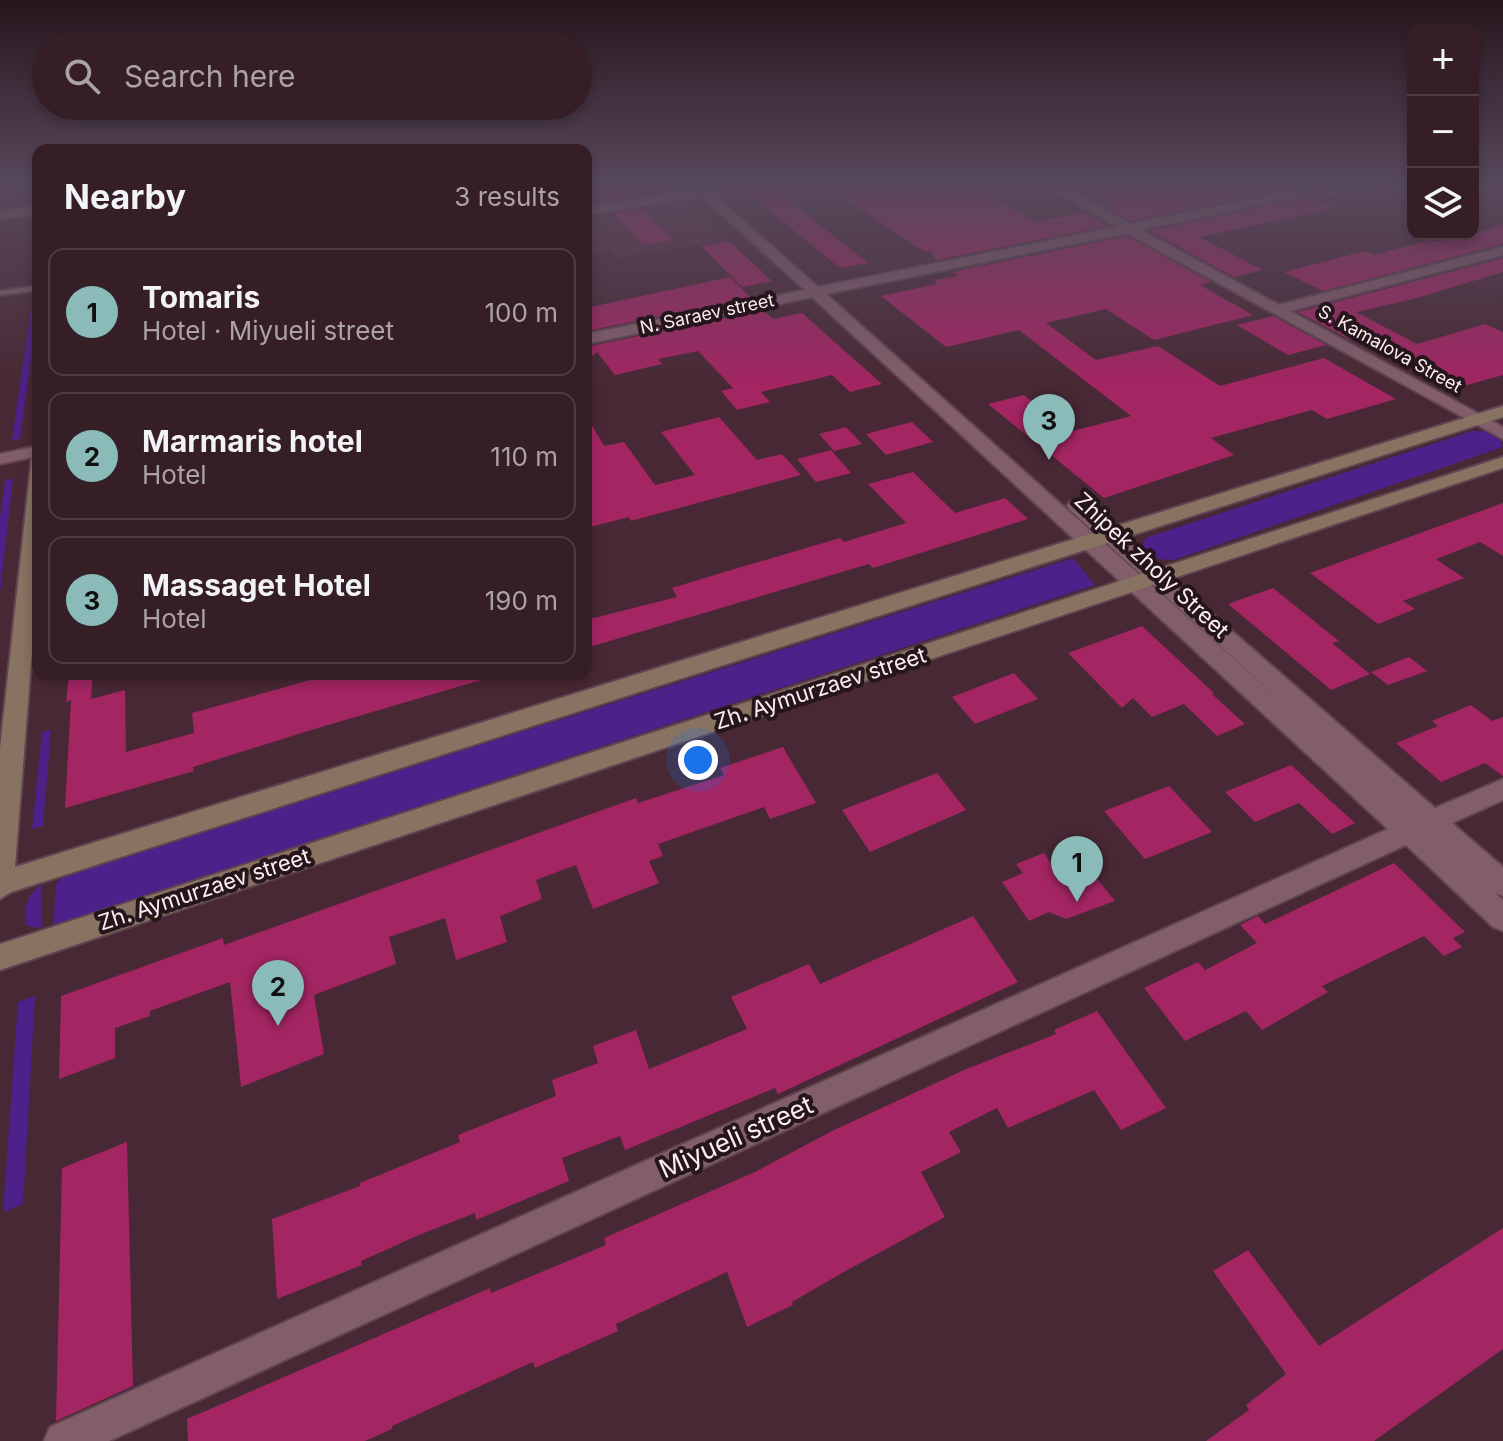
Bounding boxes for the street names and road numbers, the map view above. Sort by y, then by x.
street label: N. Saraev street [638,289,776,338]
street label: S. Kamalova Street [1315,300,1466,397]
street label: Zhipek zholy Street [1070,487,1234,643]
street label: Zh. Aymurzaev street [711,641,929,735]
street label: Zh. Aymurzaev street [95,842,313,936]
street label: Miyueli street [654,1089,818,1184]

